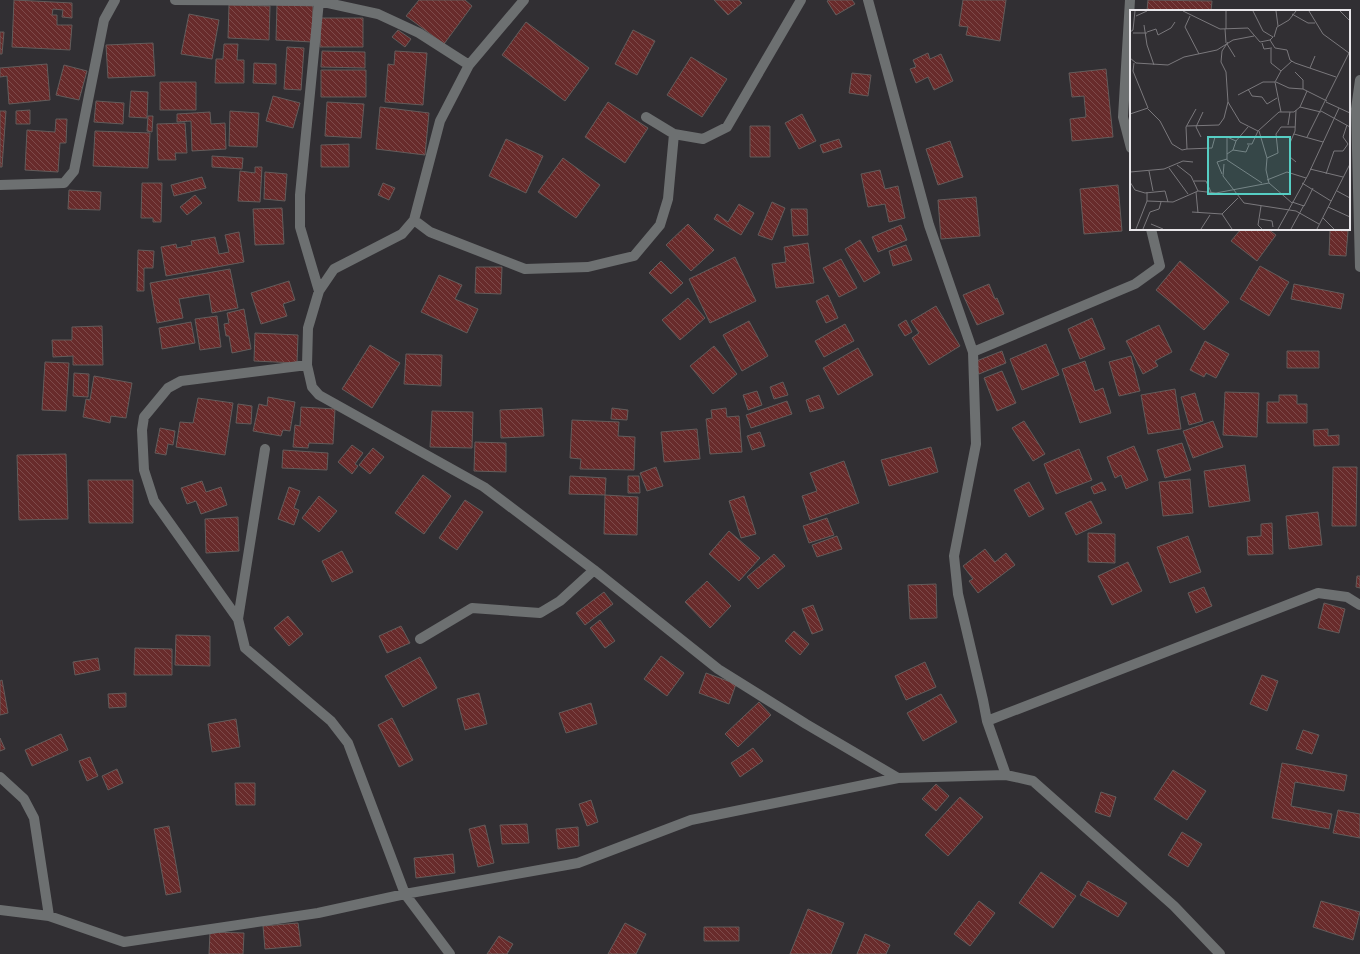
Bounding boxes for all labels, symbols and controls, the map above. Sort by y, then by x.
inset map [1130,10,1350,230]

